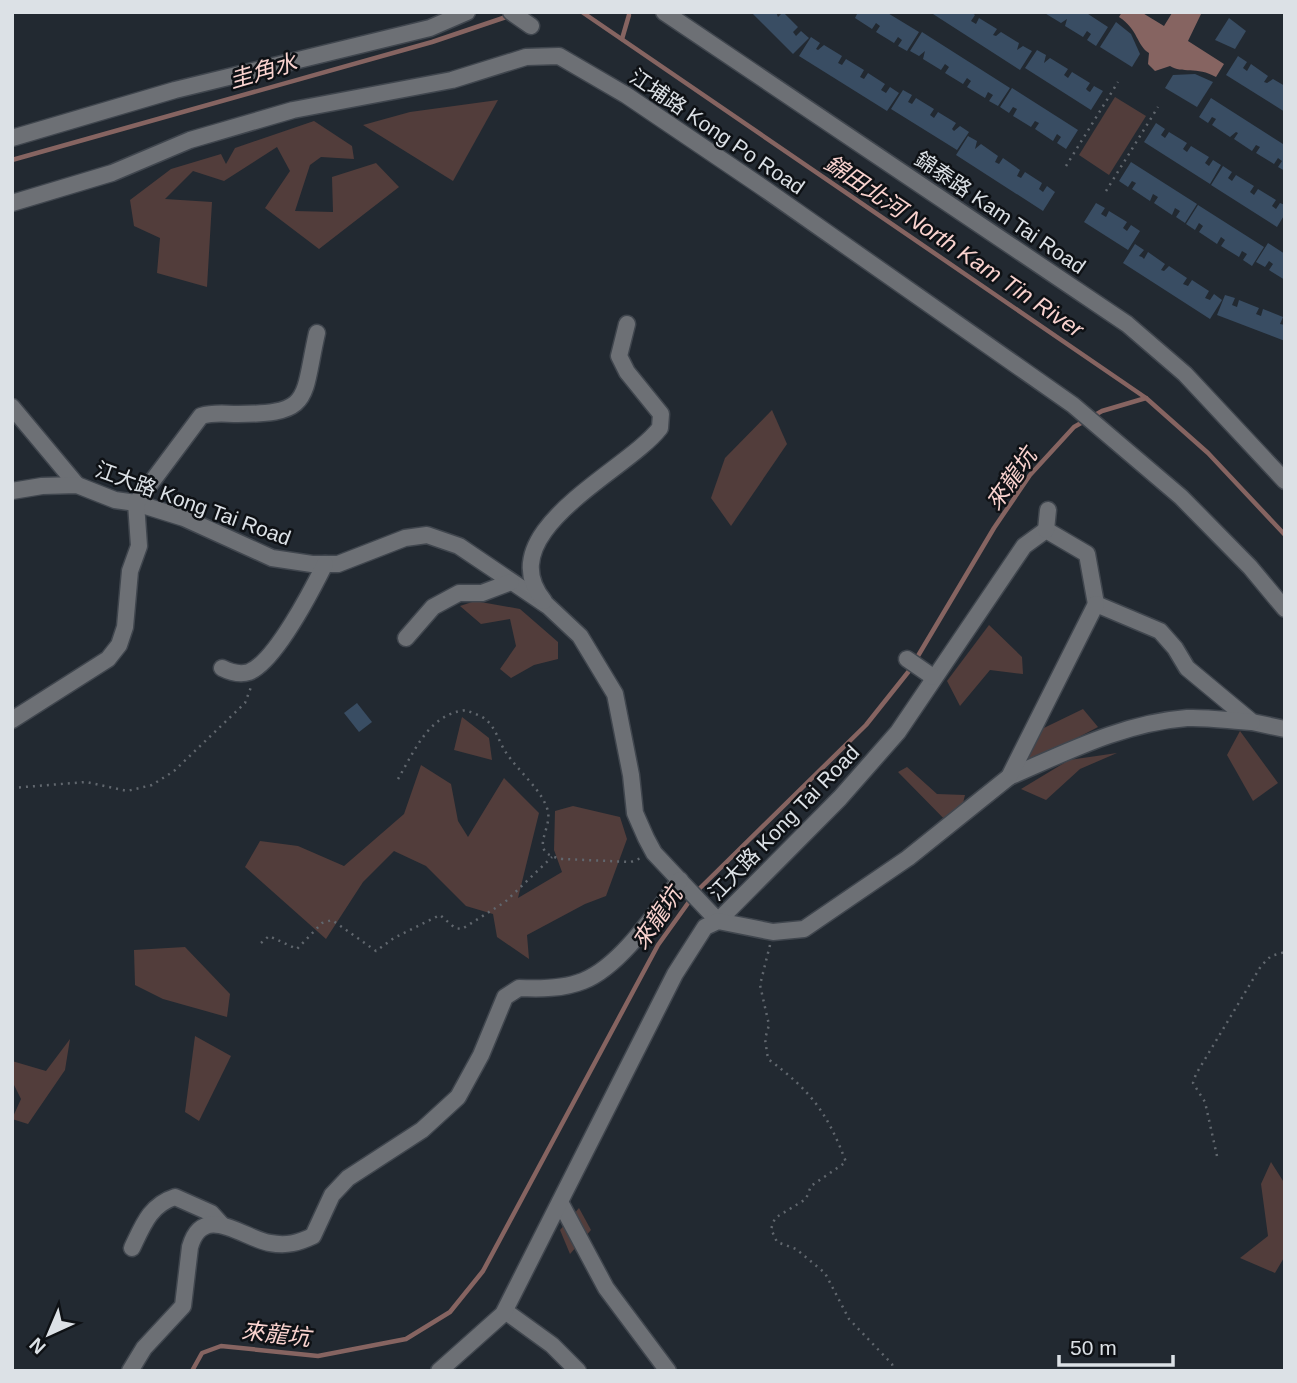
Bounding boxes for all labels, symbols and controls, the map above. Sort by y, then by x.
water label: 圭角水 [226,49,301,93]
street label: 江埔路 Kong Po Road [626,65,809,199]
street label: 錦泰路 Kam Tai Road [911,147,1090,278]
water label: 錦田北河 North Kam Tin River [820,150,1089,343]
water label: 來龍坑 [981,441,1043,515]
street label: 江大路 Kong Tai Road [92,457,294,550]
street label: 江大路 Kong Tai Road [704,740,864,905]
water label: 來龍坑 [627,880,689,954]
north arrow [14,1299,84,1369]
water label: 來龍坑 [240,1317,315,1351]
scale bar [1059,1324,1173,1368]
text: N [25,1334,50,1358]
text: 50 m [1070,1336,1117,1359]

